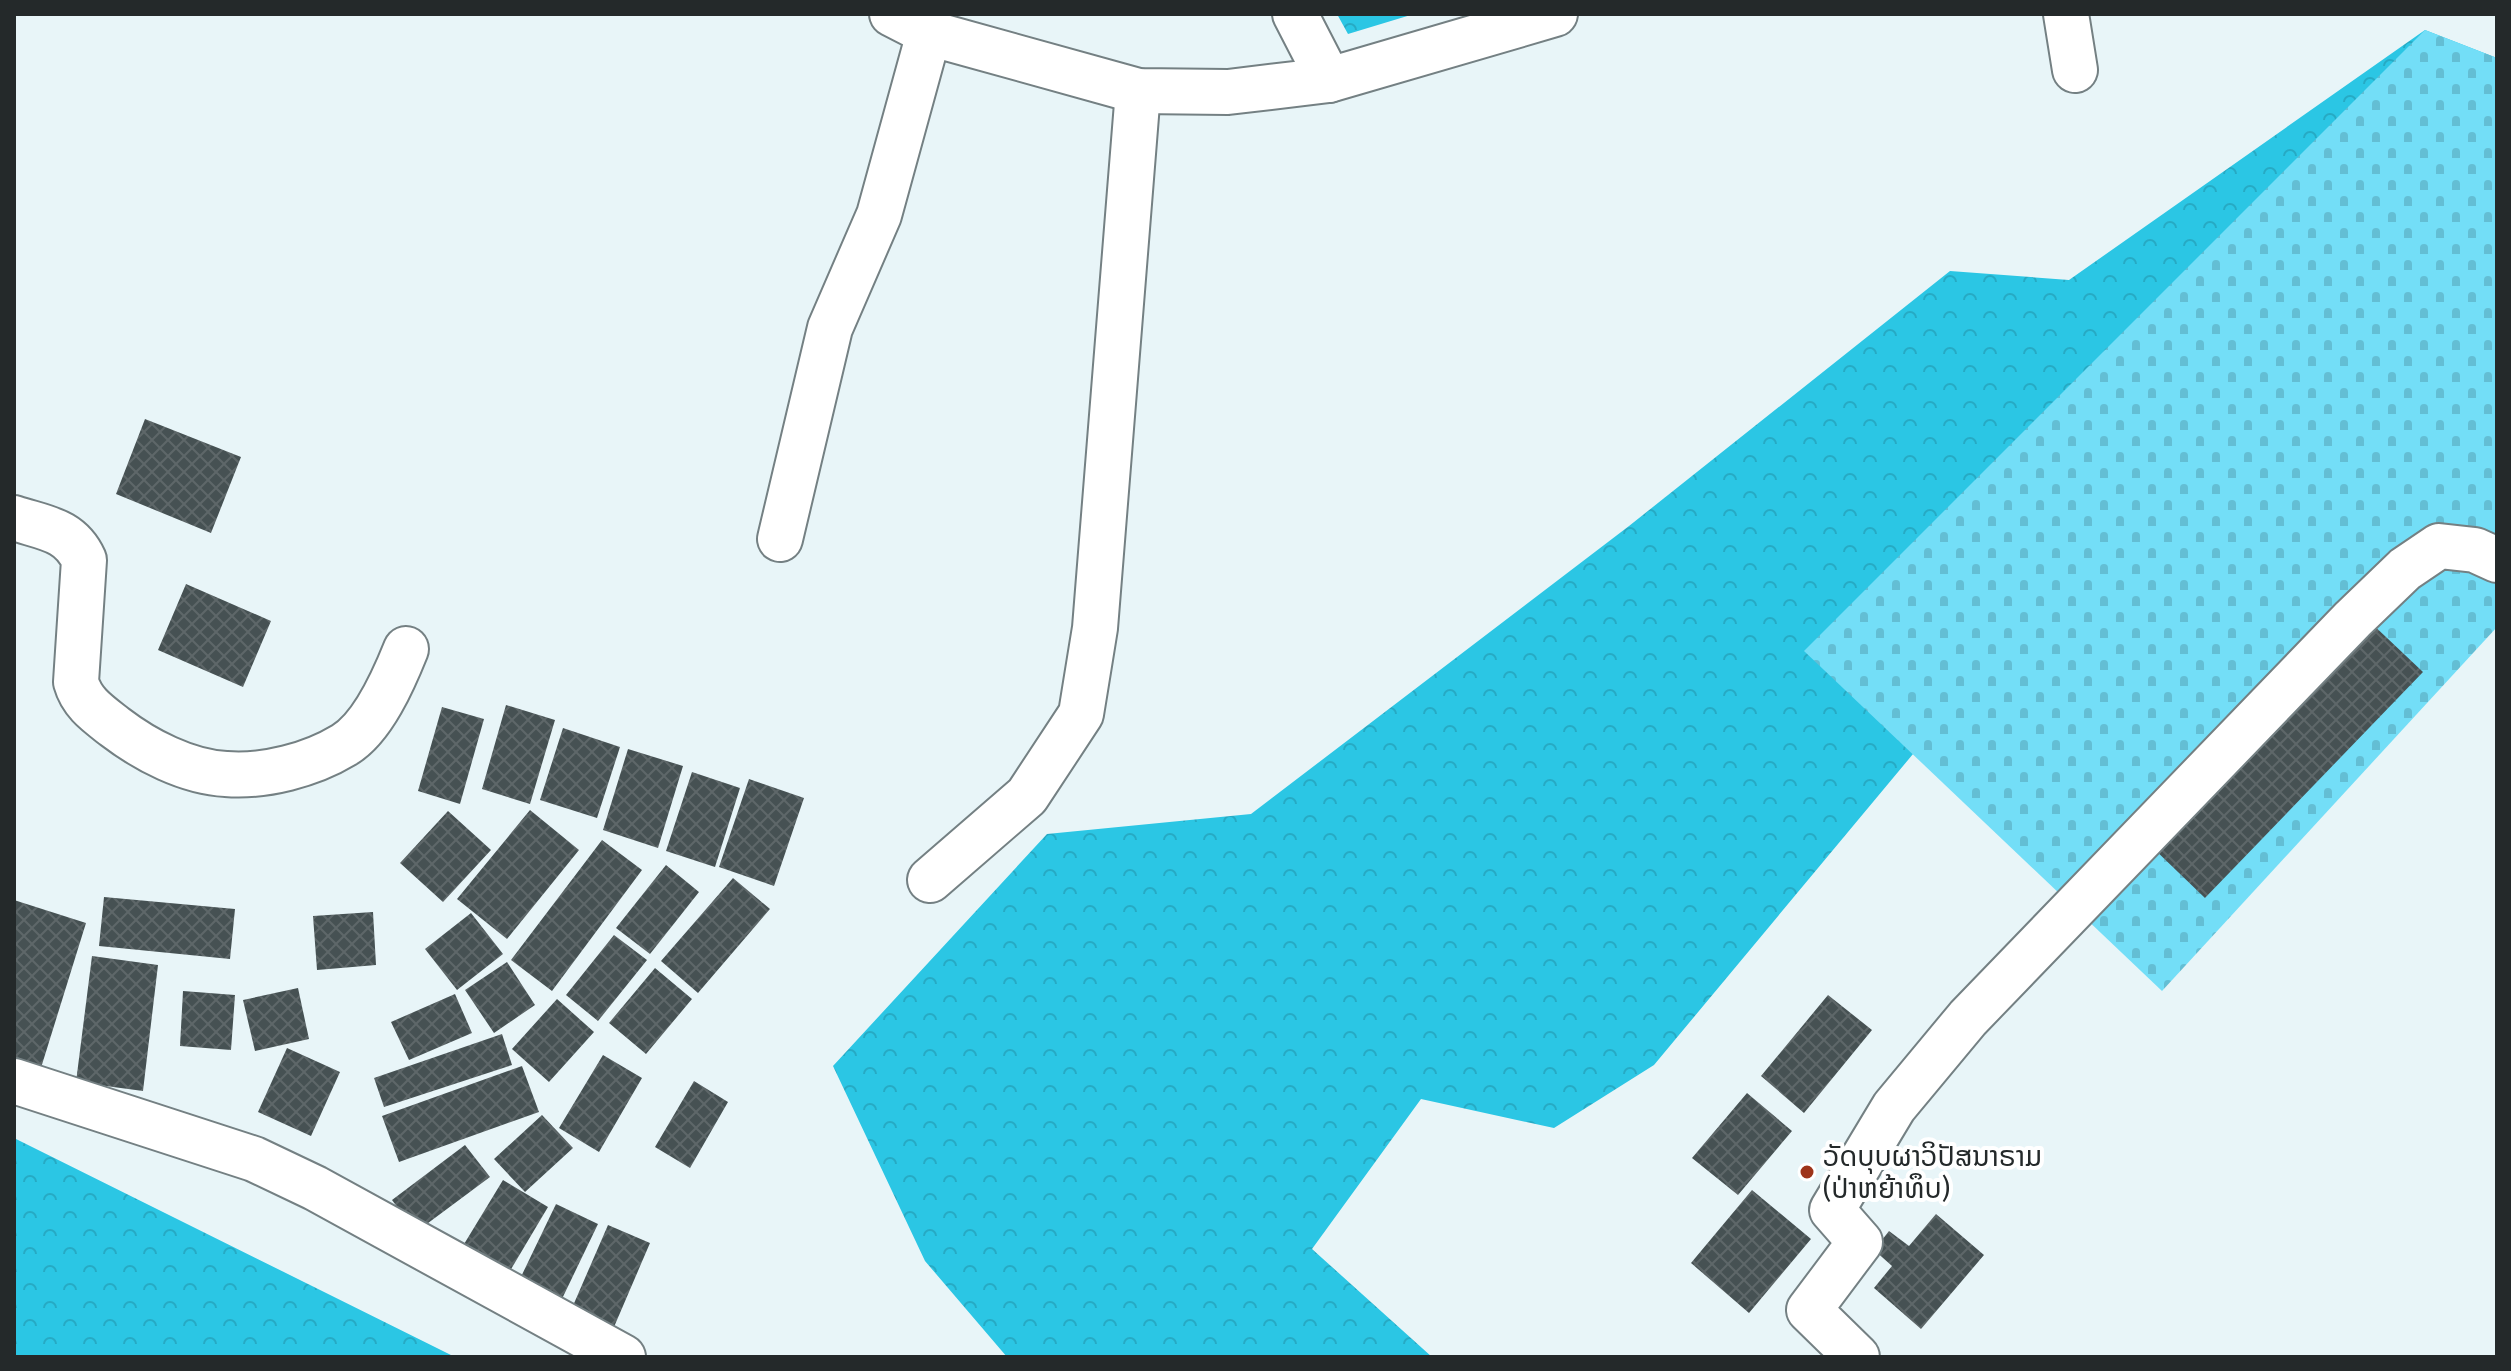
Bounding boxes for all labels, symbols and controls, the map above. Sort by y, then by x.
place label: ວັດບຸບຜາວິປັສນາຣາມ (ປ່າຫຍ້າທຶບ) [1823,1140,2042,1205]
marker: ວັດບຸບຜາວິປັສນາຣາມ (ປ່າຫຍ້າທຶບ) [1798,1163,1816,1181]

